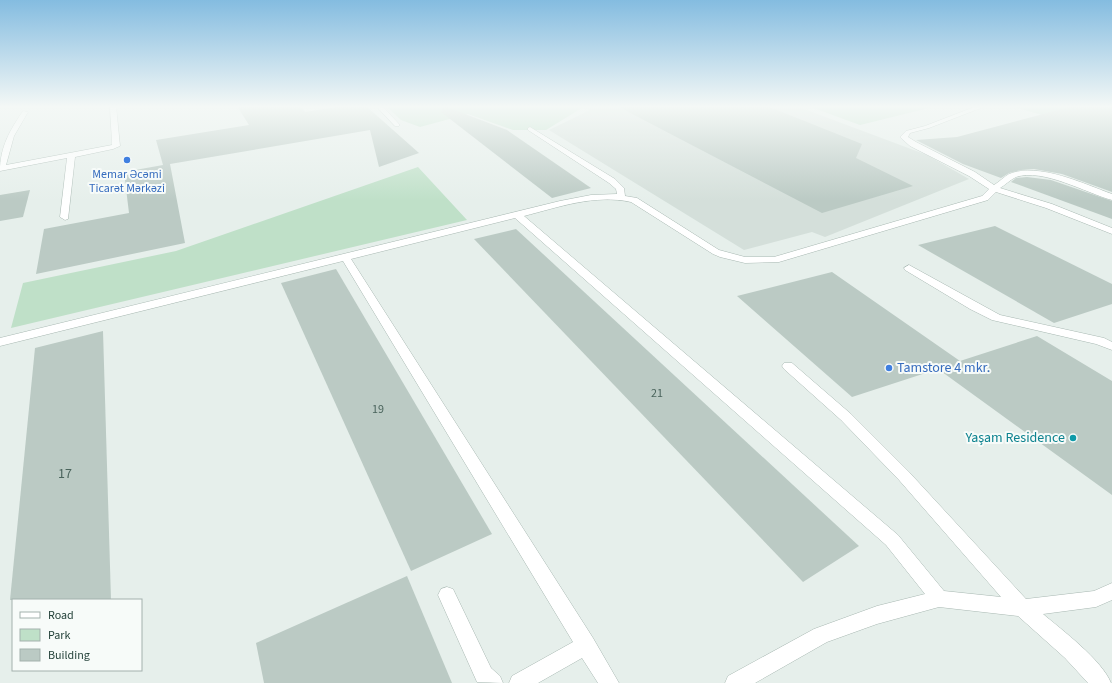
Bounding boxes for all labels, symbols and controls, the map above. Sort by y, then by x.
marker: Memar Əcəmi Ticarət Mərkəzi [122,155,132,165]
place label: Memar Əcəmi Ticarət Mərkəzi [89,166,165,197]
place label: Tamstore 4 mkr. [897,358,990,378]
marker: Tamstore 4 mkr. [884,363,894,373]
house number: 21 [651,385,663,402]
house number: 19 [372,401,384,418]
place label: Yaşam Residence [964,428,1065,448]
marker: Yaşam Residence [1068,433,1078,443]
house number: 17 [58,464,72,484]
legend [12,599,142,671]
text: Road [48,607,74,624]
text: Park [48,627,70,644]
text: Building [48,647,90,664]

